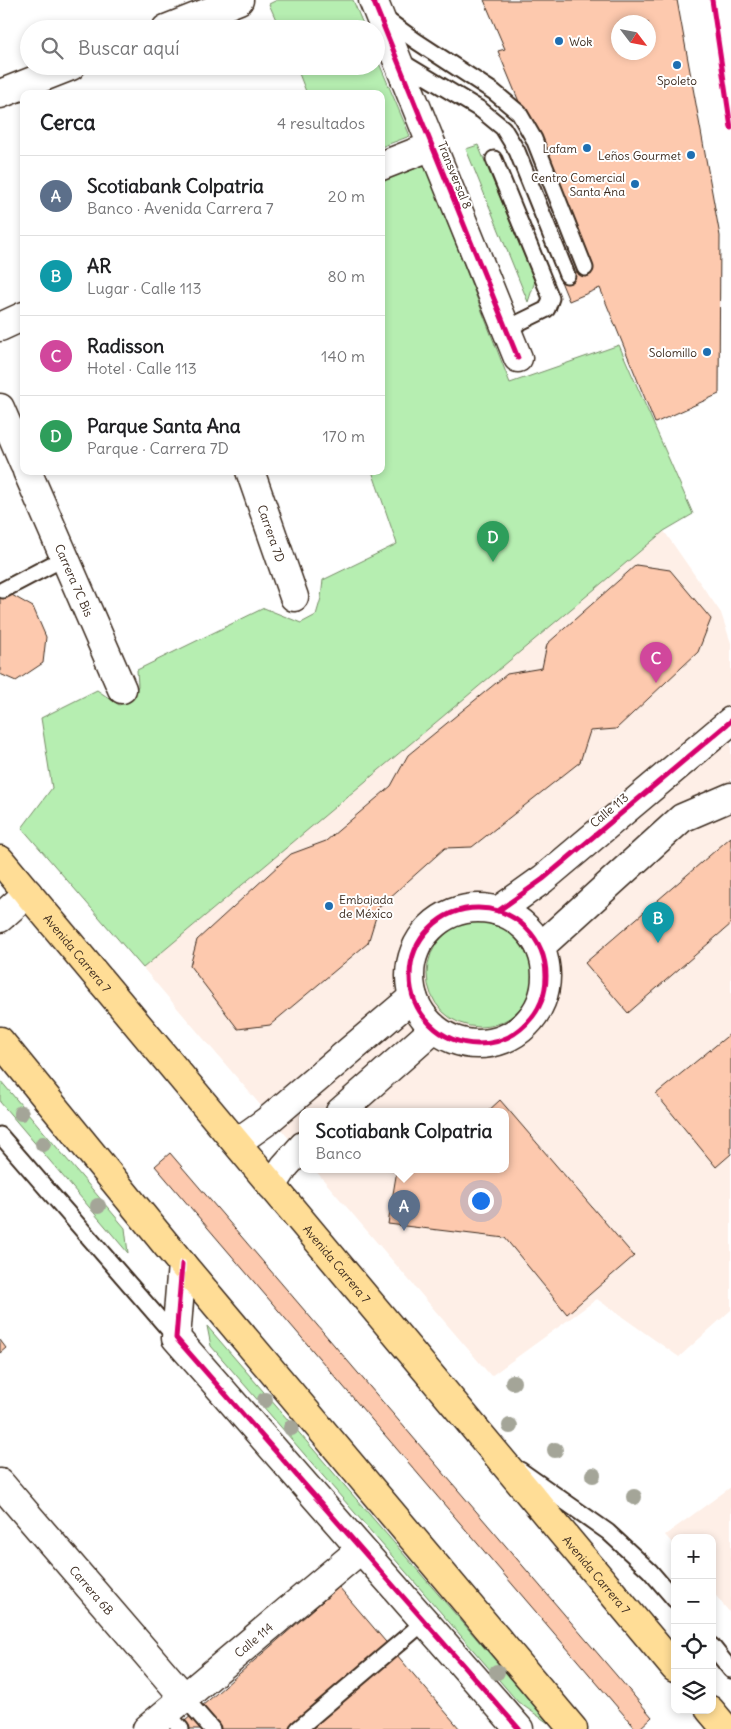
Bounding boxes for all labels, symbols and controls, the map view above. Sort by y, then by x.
north arrow [611,15,656,60]
search box [20,20,385,75]
icon: search [38,34,66,62]
place label: Wok [569,34,592,49]
marker: Wok [553,35,565,47]
text: Buscar aquí [78,36,179,60]
marker: Spoleto [671,59,683,71]
place label: Spoleto [657,73,697,88]
text: Cerca [40,109,95,136]
text: 4 resultados [277,113,365,133]
street label: Transversal 8 [435,139,475,211]
place label: Lafam [543,141,577,156]
marker: Lafam [581,142,593,154]
place label: Leños Gourmet [598,148,681,163]
marker: Leños Gourmet [685,149,697,161]
place label: Centro Comercial Santa Ana [531,170,625,199]
text: Scotiabank Colpatria [87,174,264,198]
marker: Centro Comercial Santa Ana [629,178,641,190]
text: A [51,186,61,206]
text: 20 m [328,186,365,206]
text: Banco · Avenida Carrera 7 [87,198,274,218]
text: AR [87,254,111,278]
text: B [51,266,61,286]
text: 80 m [327,266,365,286]
text: Lugar · Calle 113 [87,278,201,298]
text: Radisson [87,334,164,358]
place label: Solomillo [649,345,697,360]
text: C [51,346,61,366]
text: 140 m [321,346,365,366]
marker: Solomillo [701,346,713,358]
text: Hotel · Calle 113 [87,358,197,378]
text: Parque Santa Ana [87,414,241,438]
text: D [50,426,62,446]
text: 170 m [322,426,365,446]
text: Parque · Carrera 7D [87,438,229,458]
street label: Carrera 7D [255,503,289,564]
pin: D [477,521,509,562]
street label: Carrera 7C Bis [52,541,97,619]
pin: C [640,642,672,683]
street label: Calle 113 [587,789,631,830]
place label: Embajada de México [339,892,394,921]
marker: Embajada de México [323,900,335,912]
pin: B [642,902,674,943]
street label: Avenida Carrera 7 [41,911,115,995]
popup [299,1108,509,1173]
text: Scotiabank Colpatria [316,1119,492,1143]
text: Banco [316,1143,361,1163]
your location [468,1188,494,1214]
pin: A [388,1190,420,1231]
street label: Avenida Carrera 7 [300,1222,374,1306]
street label: Avenida Carrera 7 [560,1532,634,1617]
map controls [671,1534,716,1714]
button: + [671,1534,716,1579]
street label: Carrera 6B [67,1562,117,1618]
button: − [671,1579,716,1624]
street label: Calle 114 [231,1619,276,1660]
button: locate [671,1624,716,1669]
button: layers [671,1669,716,1714]

